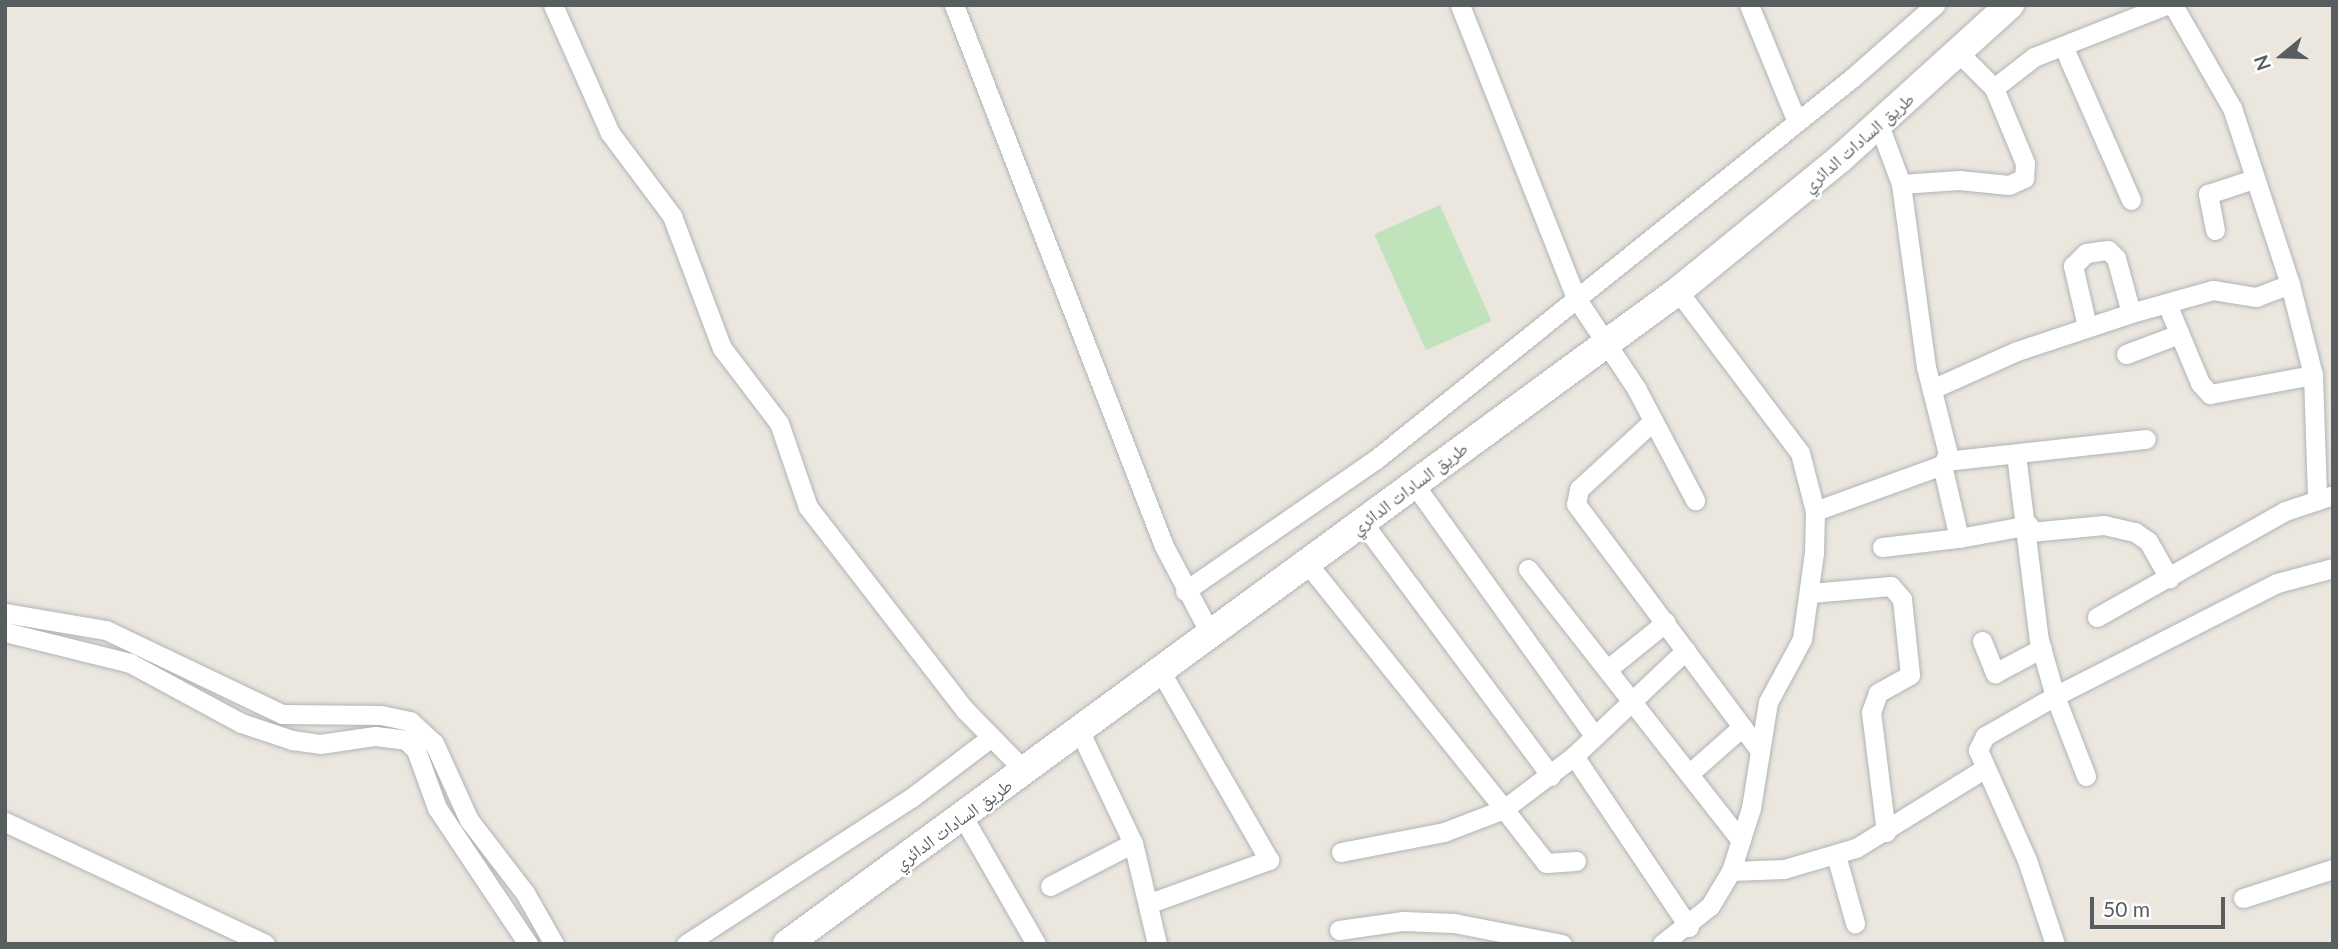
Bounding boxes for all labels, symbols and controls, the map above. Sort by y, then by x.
north arrow [2247,21,2317,91]
text: N [2248,52,2275,74]
street label: طريق السادات الدائري [1798,88,1918,196]
street label: طريق السادات الدائري [1346,437,1472,539]
street label: طريق السادات الدائري [890,774,1016,874]
scale bar [2093,883,2228,927]
text: 50 m [2103,896,2150,921]

